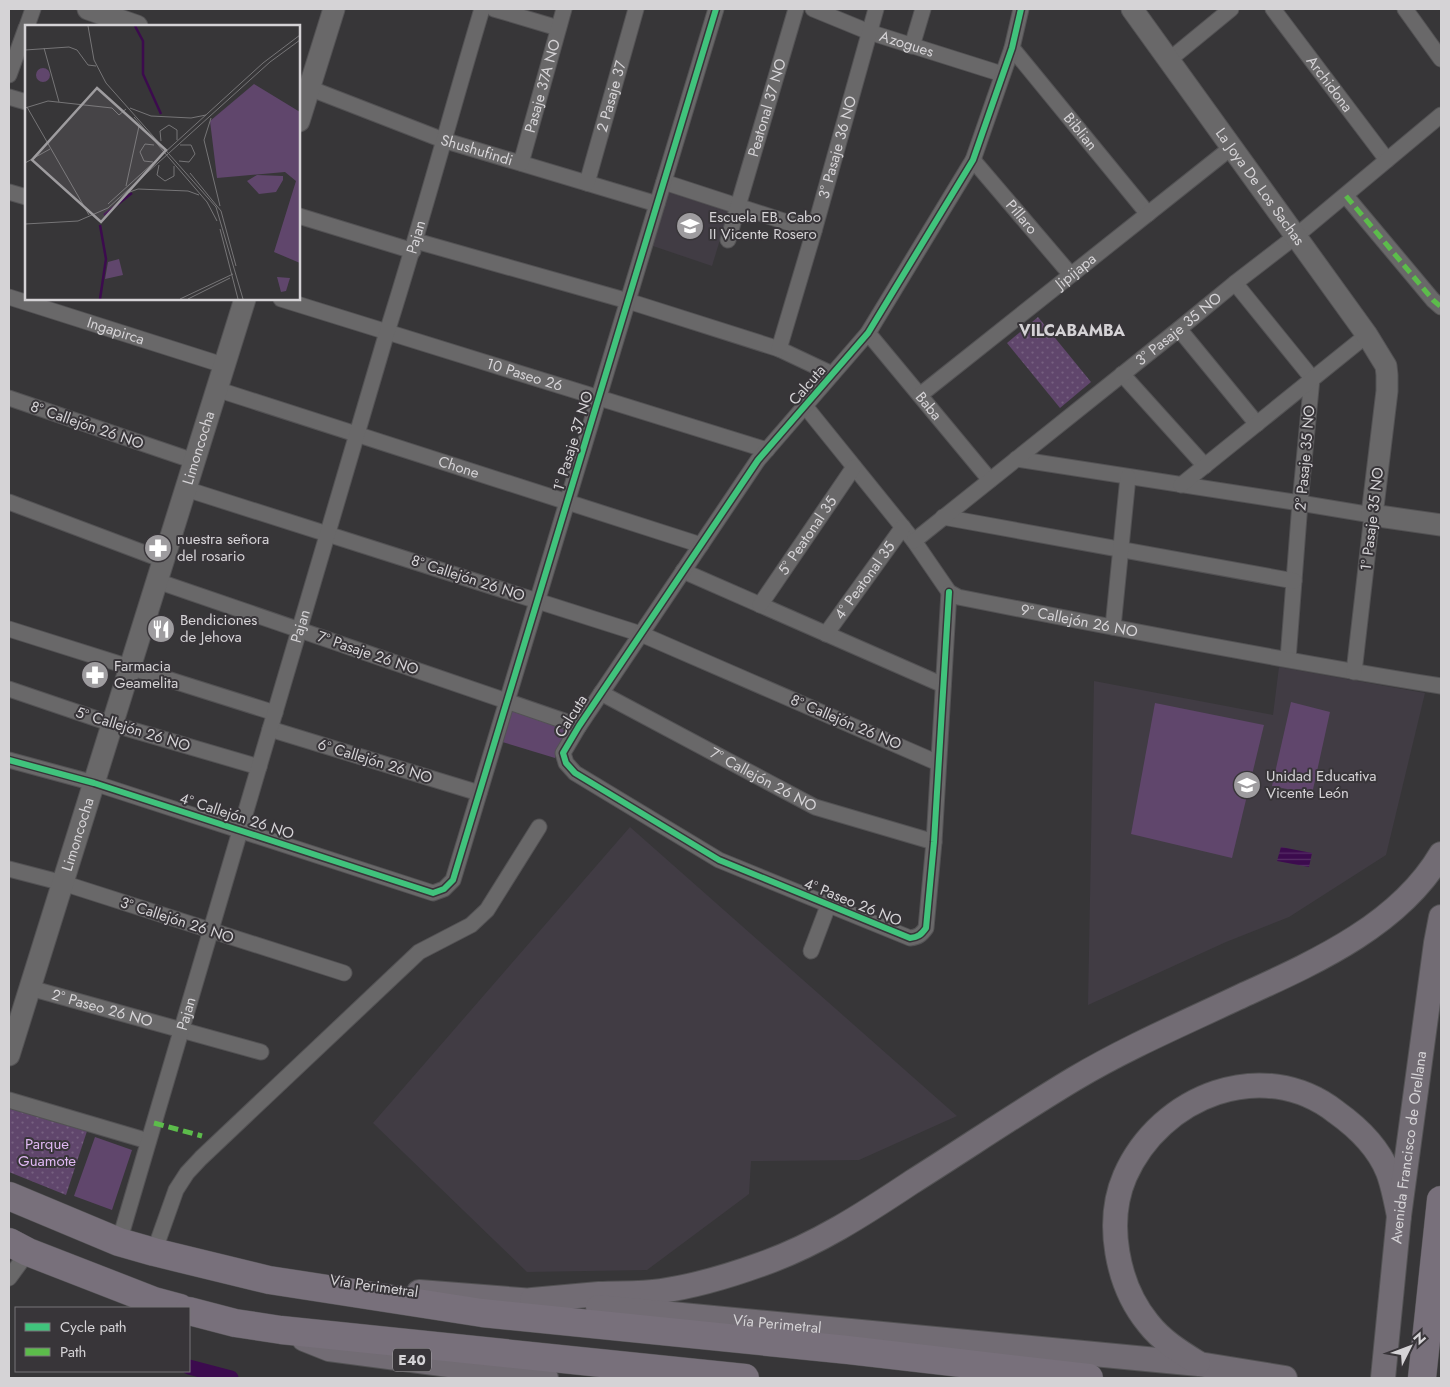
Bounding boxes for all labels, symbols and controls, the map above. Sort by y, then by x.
inset map [25,25,300,300]
street label: Azogues [877,25,937,63]
street label: Pasaje 37A NO [519,36,566,135]
street label: Archidona [1301,51,1358,117]
street label: Peatonal 37 NO [742,56,792,159]
street label: 2 Pasaje 37 [591,58,632,135]
street label: 3° Pasaje 36 NO [813,93,862,201]
street label: Biblian [1058,108,1103,155]
street label: La Joya De Los Sachas [1210,123,1310,250]
street label: Shushufindi [438,129,516,171]
street label: Píllaro [1000,195,1043,239]
place label: Escuela EB. Cabo II Vicente Rosero [709,206,821,245]
school or university icon: Escuela EB. Cabo II Vicente Rosero [675,211,705,241]
street label: Pajan [401,218,431,256]
street label: Jipijapa [1049,248,1101,296]
street label: 3° Pasaje 35 NO [1131,287,1227,371]
street label: Ingapirca [84,311,147,350]
district label: VILCABAMBA [1018,319,1125,342]
street label: 10 Paseo 26 [484,352,565,397]
street label: Calcuta [783,360,831,410]
street label: Baba [910,387,947,425]
street label: 1° Pasaje 37 NO [547,388,599,494]
street label: 8º Callejón 26 NO [27,395,147,455]
street label: 2° Pasaje 35 NO [1289,404,1321,512]
street label: Limoncocha [177,408,220,488]
street label: Chone [435,450,482,484]
street label: 1° Pasaje 35 NO [1355,466,1389,572]
street label: 5° Peatonal 35 [772,492,842,580]
place label: nuestra señora del rosario [177,528,269,567]
pharmacy icon: nuestra señora del rosario [143,533,173,563]
street label: 4° Peatonal 35 [829,537,900,624]
street label: 8º Callejón 26 NO [408,549,528,607]
street label: 9° Callejón 26 NO [1018,599,1140,643]
street label: Pajan [285,607,316,646]
place label: Bendiciones de Jehova [180,609,257,648]
restaurant icon: Bendiciones de Jehova [146,614,176,644]
street label: 7º Pasaje 26 NO [314,625,422,681]
place label: Farmacia Geamelita [114,655,178,694]
pharmacy icon: Farmacia Geamelita [80,660,110,690]
street label: 8º Callejón 26 NO [787,689,905,755]
street label: Calcuta [549,690,593,742]
street label: 5º Callejón 26 NO [73,701,193,757]
street label: 6º Callejón 26 NO [315,733,435,789]
street label: 7° Callejón 26 NO [706,742,821,817]
place label: Unidad Educativa Vicente León [1266,765,1376,804]
school or university icon: Unidad Educativa Vicente León [1232,770,1262,800]
street label: 4º Callejón 26 NO [177,787,297,845]
street label: Limoncocha [56,795,100,874]
street label: 4° Paseo 26 NO [801,872,905,932]
street label: 3º Callejón 26 NO [117,891,237,949]
street label: 2° Paseo 26 NO [49,984,155,1033]
street label: Pajan [171,994,202,1033]
street label: Avenida Francisco de Orellana [1385,1050,1432,1245]
park label: Parque Guamote [18,1133,76,1172]
street label: Vía Perimetral [328,1269,420,1303]
legend [15,1307,190,1372]
street label: Vía Perimetral [732,1309,823,1339]
text: Cycle path [60,1316,127,1338]
north arrow [1385,1322,1435,1372]
text: N [1409,1327,1431,1349]
text: Path [60,1341,86,1363]
road number: E40 [393,1348,431,1372]

